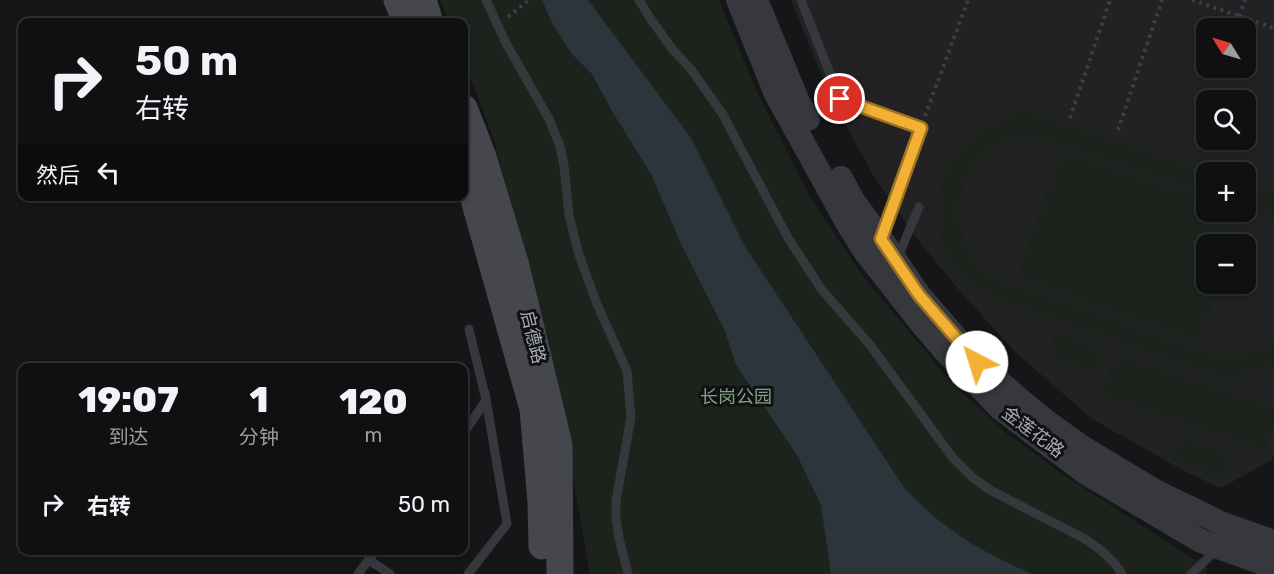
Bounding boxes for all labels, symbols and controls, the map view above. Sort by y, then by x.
north arrow [1196,18,1256,78]
map controls [1196,18,1256,294]
text: 50 m [135,36,238,86]
icon: right [36,42,114,120]
pin [814,73,865,124]
icon: arrive [823,82,856,115]
button: search [1196,90,1256,150]
text: 右转 [135,93,189,125]
icon: left [92,156,125,189]
text: 然后 [36,162,80,189]
button: + [1196,162,1256,222]
button: − [1196,234,1256,294]
street label: 启德路 [516,308,550,366]
position arrow [945,330,1009,394]
text: 19:07 [78,378,179,421]
text: 1 [250,378,269,421]
text: 120 [339,380,408,423]
park label: 长岗公园 [700,386,772,408]
street label: 金莲花路 [998,402,1068,462]
text: m [365,423,382,447]
text: 到达 [109,425,149,449]
text: 分钟 [239,425,279,449]
icon: right [36,488,69,521]
text: 50 m [398,491,450,518]
text: 右转 [87,493,131,520]

